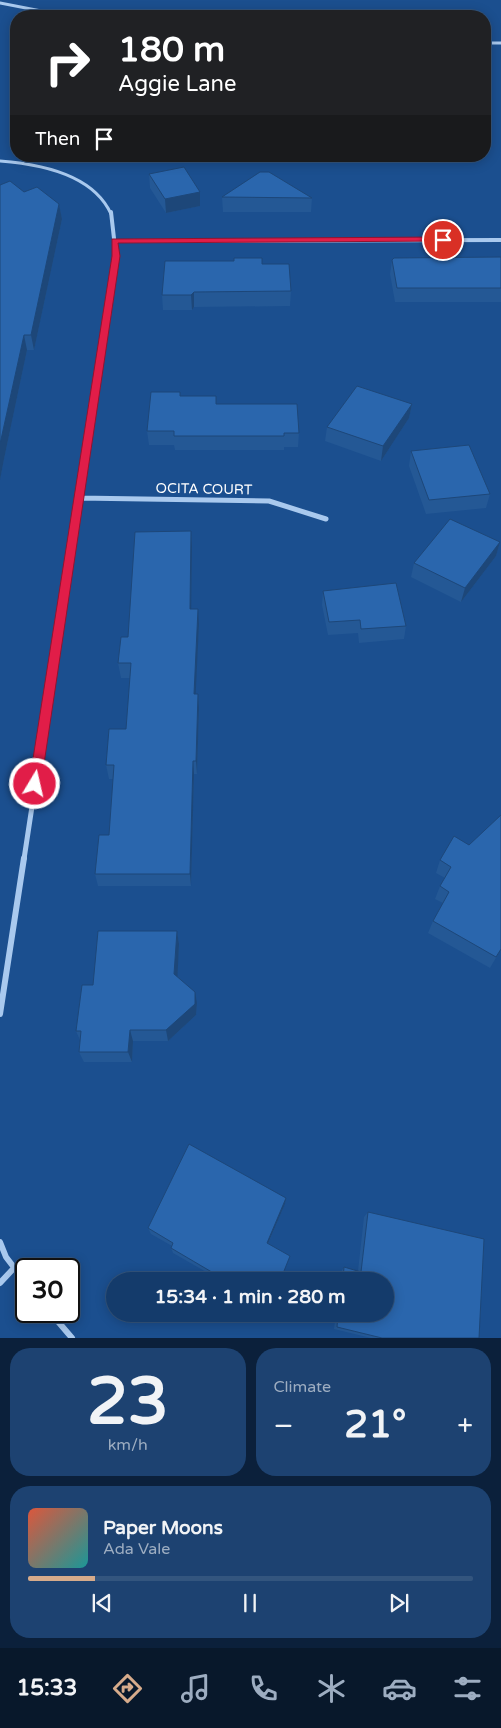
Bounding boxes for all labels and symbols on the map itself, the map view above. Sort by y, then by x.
pin [422,219,464,261]
street label: OCITA COURT [155,480,253,498]
position arrow [8,757,60,809]
speed limit sign: 30 [15,1258,80,1323]

